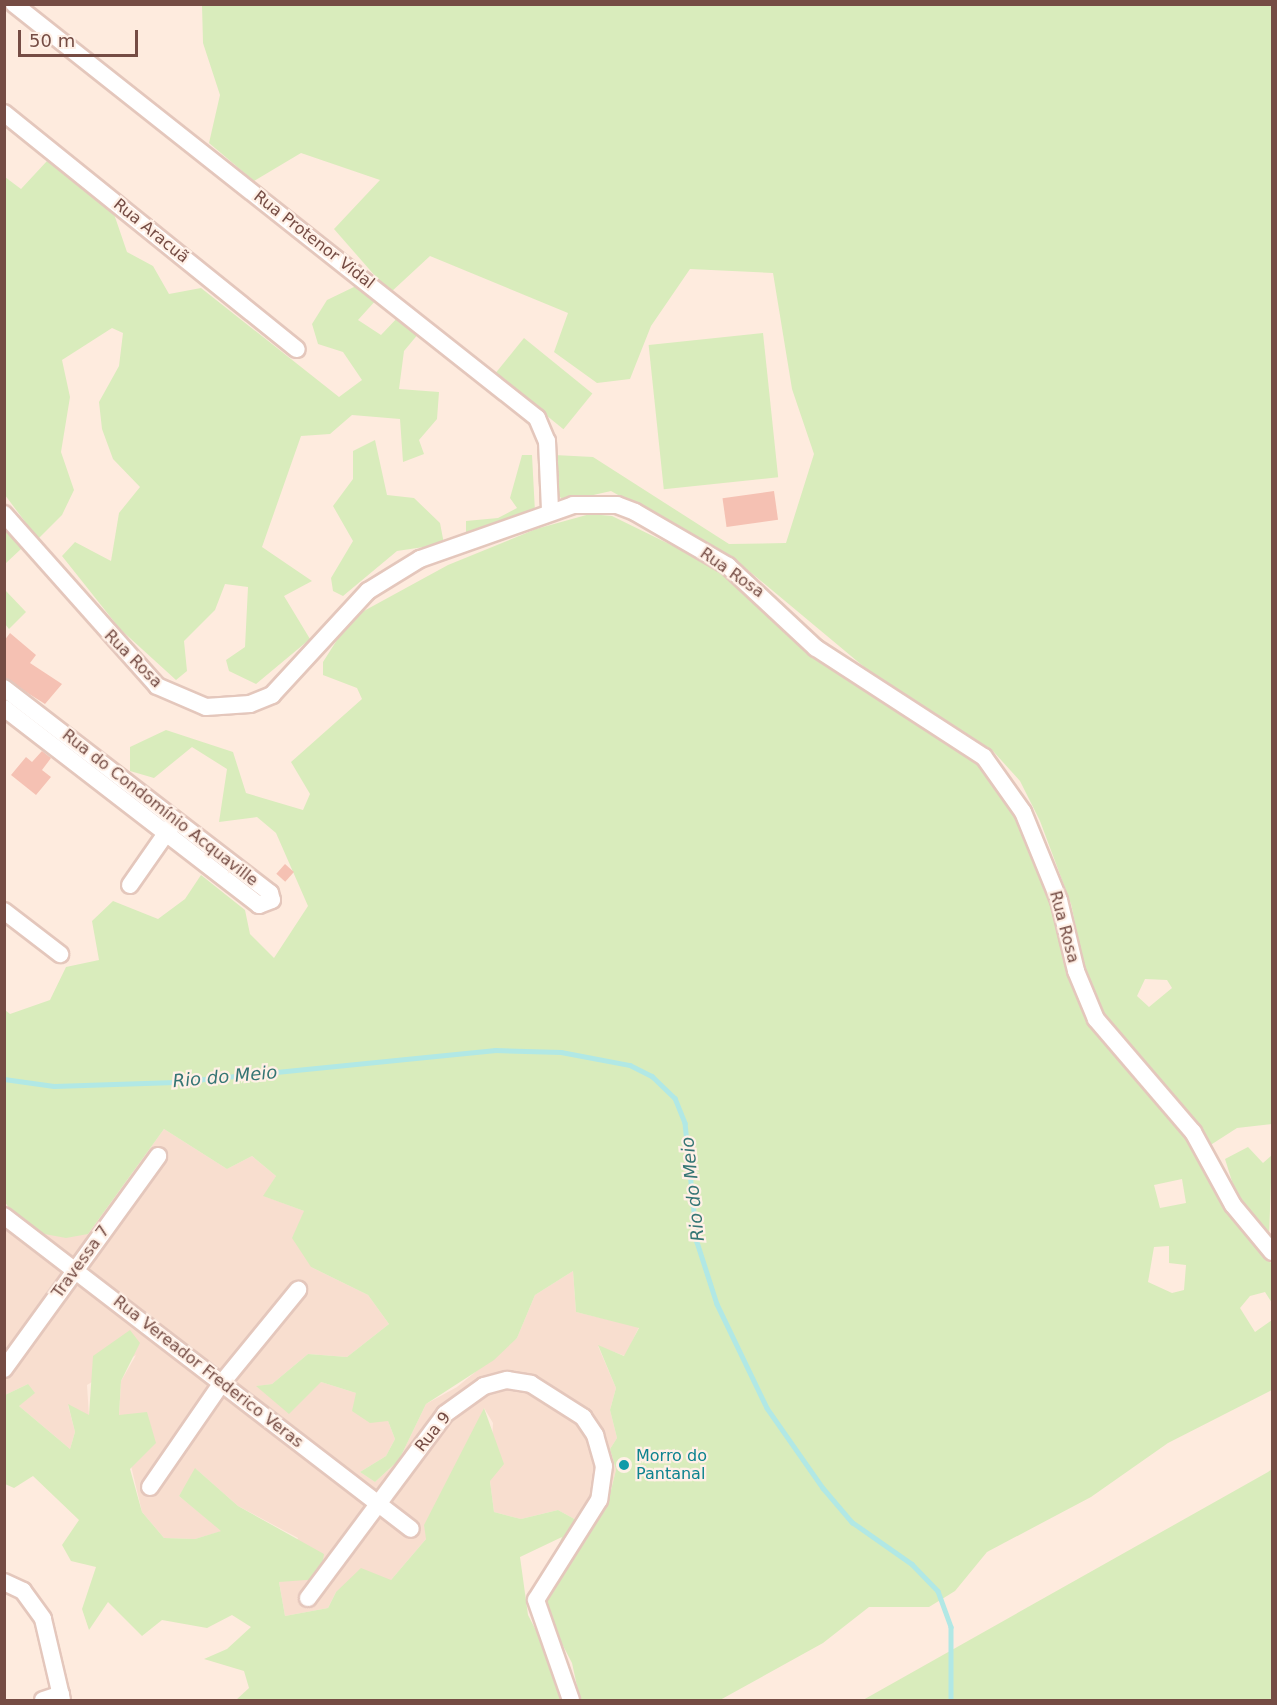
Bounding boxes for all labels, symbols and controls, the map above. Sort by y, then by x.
scale bar [21,18,141,56]
text: 50 m [29,30,75,51]
street label: Rua Protenor Vidal [250,187,378,293]
street label: Rua Aracuã [109,195,193,267]
street label: Rua Rosa [696,544,768,602]
street label: Rua Rosa [100,626,166,692]
street label: Rua do Condomínio Acquaville [58,726,262,890]
street label: Rua Rosa [1045,889,1083,965]
water label: Rio do Meio [172,1062,278,1092]
water label: Rio do Meio [677,1136,709,1242]
street label: Travessa 7 [48,1222,114,1302]
street label: Rua Vereador Frederico Veras [109,1292,307,1452]
street label: Rua 9 [411,1408,455,1456]
place label: Morro do Pantanal [636,1446,707,1484]
marker: Morro do Pantanal [617,1458,631,1472]

